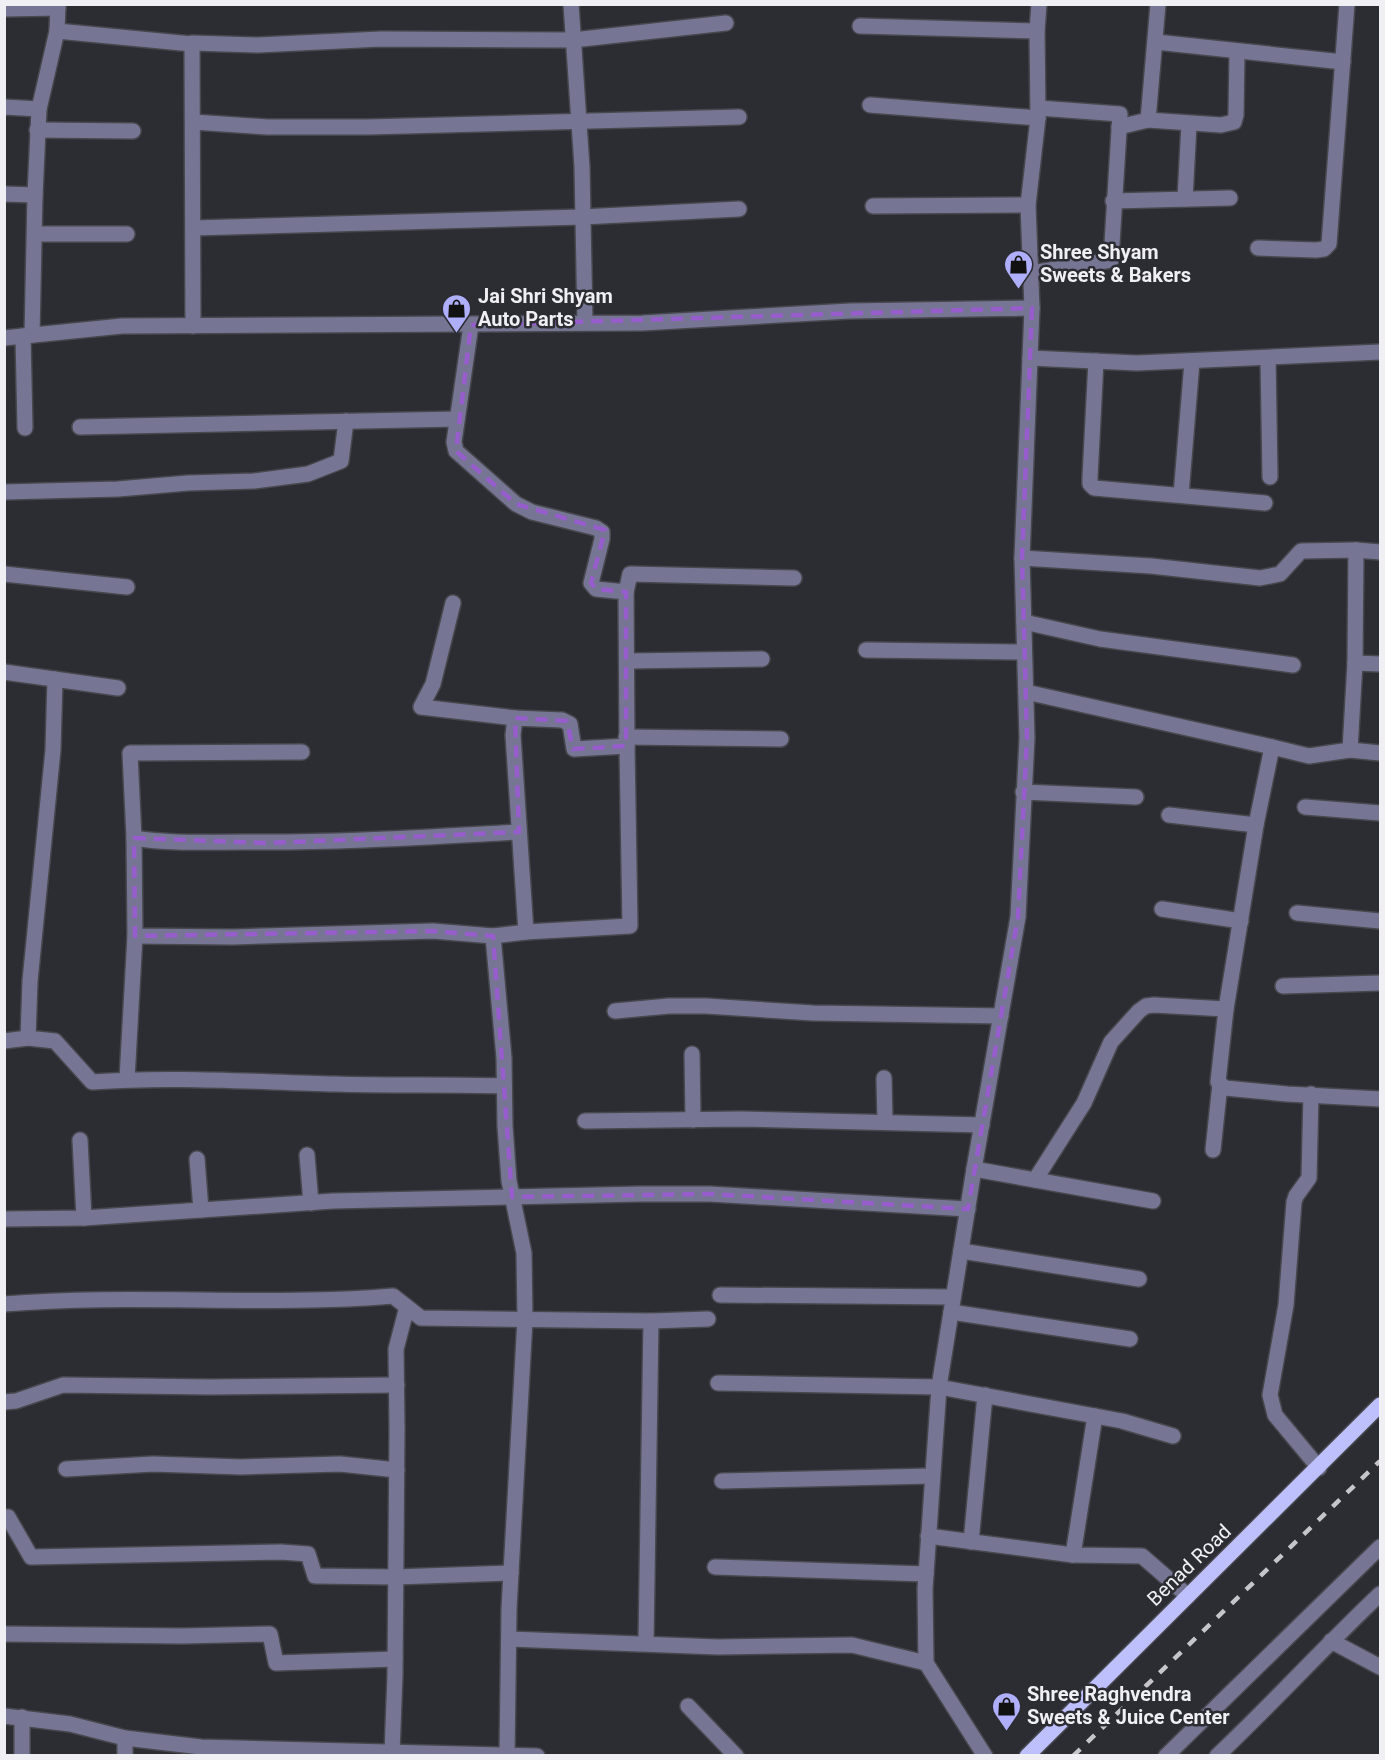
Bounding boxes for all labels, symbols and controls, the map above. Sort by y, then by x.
place label: Shree Shyam Sweets & Bakers [1040,240,1191,287]
shop icon: Shree Shyam Sweets & Bakers [1003,248,1035,290]
place label: Jai Shri Shyam Auto Parts [478,284,613,331]
shop icon: Jai Shri Shyam Auto Parts [441,292,473,334]
street label: Benad Road [1142,1519,1236,1611]
place label: Shree Raghvendra Sweets & Juice Center [1027,1682,1230,1729]
shop icon: Shree Raghvendra Sweets & Juice Center [990,1690,1022,1732]

